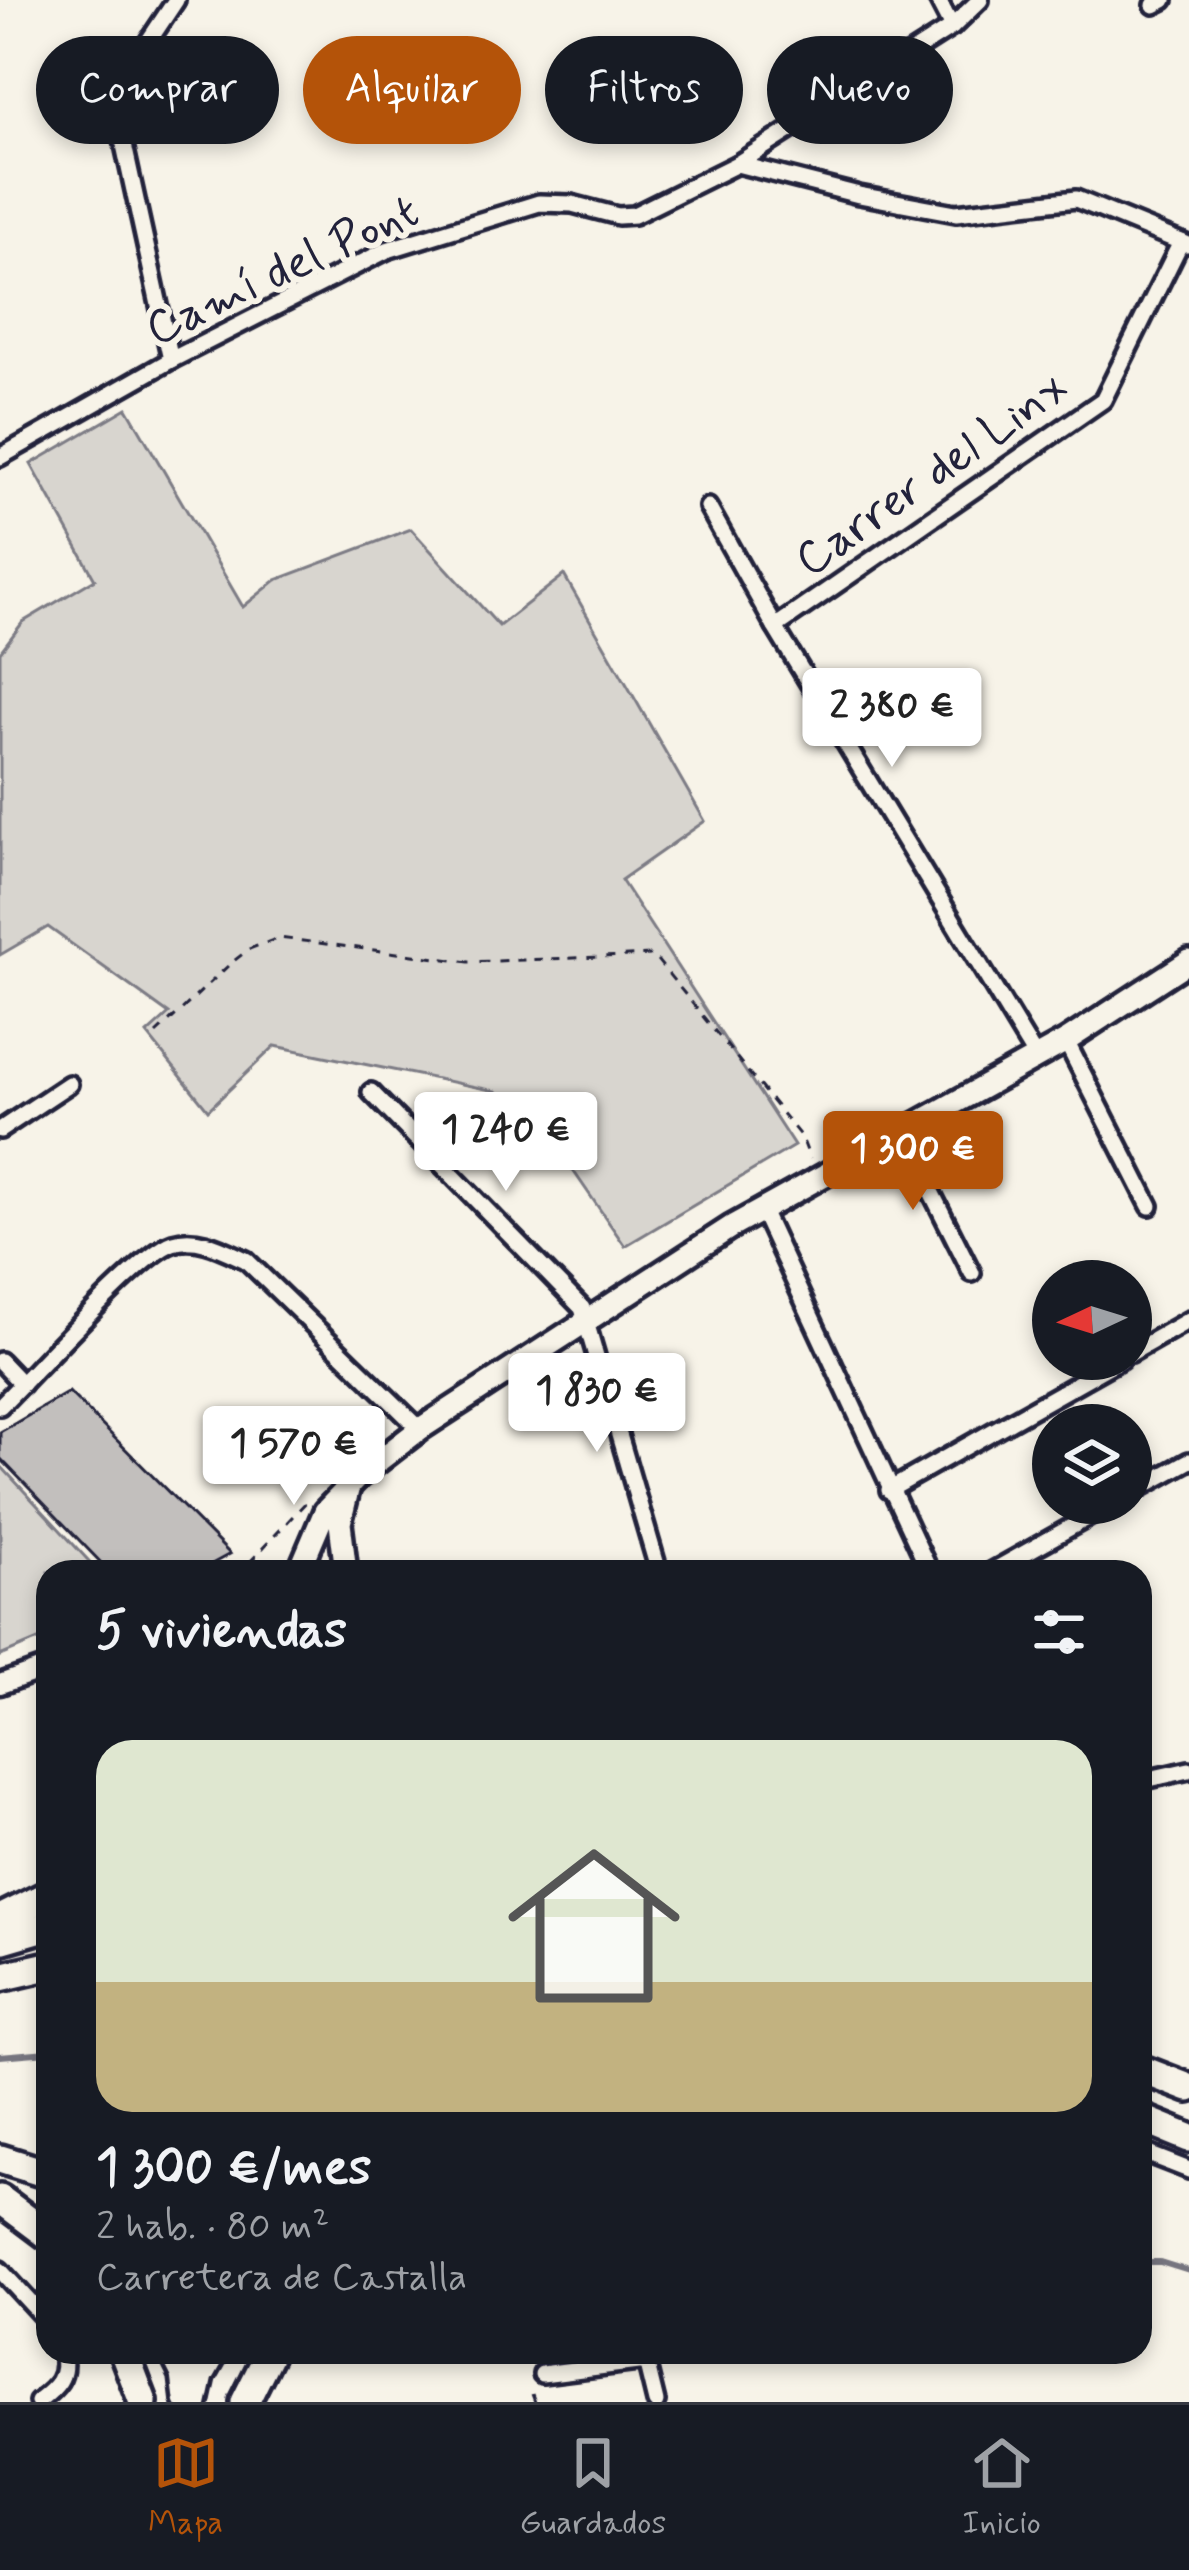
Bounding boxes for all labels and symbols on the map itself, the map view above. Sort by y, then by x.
street label: Camí del Pont [136,180,429,362]
street label: Carrer del Linx [783,358,1081,592]
pin: 2 380 € [781,668,1003,770]
pin: 1 240 € [395,1092,617,1194]
pin: 1 300 € [802,1111,1024,1213]
north arrow [1032,1260,1152,1380]
pin: 1 830 € [486,1353,708,1455]
pin: 1 570 € [183,1406,405,1508]

